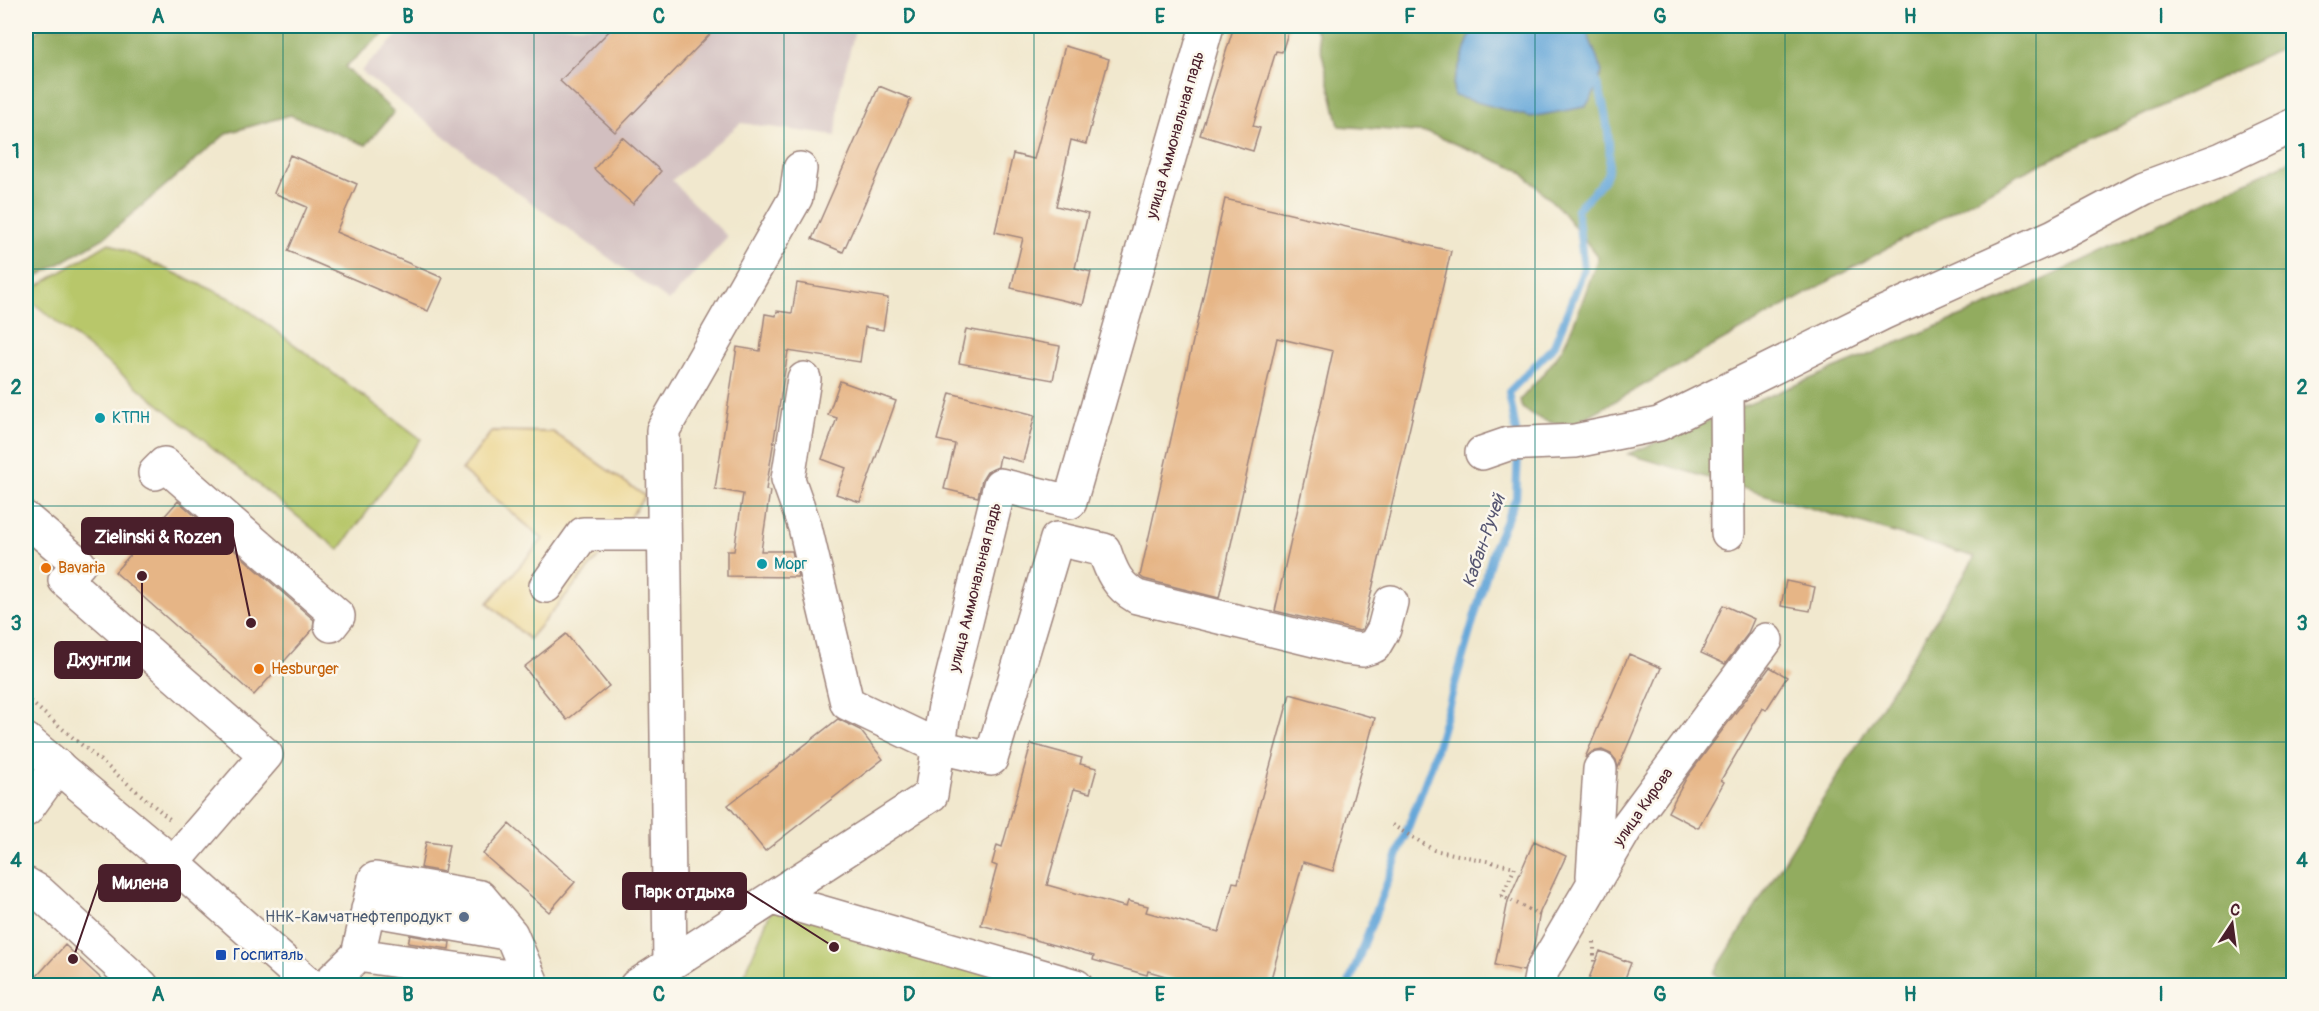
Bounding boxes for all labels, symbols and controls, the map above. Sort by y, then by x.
text: A [152,4,165,29]
text: B [402,4,414,29]
text: C [653,4,665,29]
text: D [903,4,916,29]
text: E [1155,4,1166,29]
text: F [1404,4,1416,29]
text: G [1653,4,1667,29]
text: H [1904,4,1917,29]
text: I [2158,4,2164,29]
street label: улица Аммональная падь [1141,49,1209,222]
text: 1 [12,139,20,164]
text: 1 [2298,139,2306,164]
text: 2 [10,375,22,400]
text: 2 [2296,375,2308,400]
place label: КТПН [112,408,150,428]
marker: КТПН [93,411,107,425]
water label: Кабан-Ручей [1457,490,1511,590]
street label: улица Аммональная падь [944,500,1006,675]
callout: Zielinski & Rozen [82,518,233,554]
text: Zielinski & Rozen [94,526,222,549]
place label: Морг [774,554,808,574]
marker: Морг [755,557,769,571]
place label: Bavaria [58,558,105,578]
marker: Bavaria [39,561,53,575]
text: 3 [10,611,22,636]
text: 3 [2296,611,2308,636]
callout: Джунгли [55,642,142,678]
text: Джунгли [67,649,130,672]
place label: Hesburger [271,659,339,679]
marker: Hesburger [252,662,266,676]
street label: улица Кирова [1608,764,1677,851]
text: 4 [10,848,22,873]
text: 4 [2296,848,2308,873]
callout: Милена [99,865,180,901]
text: Милена [112,872,169,895]
callout: Парк отдыха [623,873,746,909]
text: Парк отдыха [635,881,735,904]
north arrow [2202,894,2262,954]
text: С [2228,900,2242,921]
place label: ННК-Камчатнефтепродукт [265,907,452,927]
marker: ННК-Камчатнефтепродукт [457,910,471,924]
place label: Госпиталь [233,945,304,965]
marker: Госпиталь [214,948,228,962]
text: A [152,982,165,1007]
text: B [402,982,414,1007]
text: C [653,982,665,1007]
text: D [903,982,916,1007]
text: E [1155,982,1166,1007]
text: F [1404,982,1416,1007]
text: G [1653,982,1667,1007]
text: H [1904,982,1917,1007]
text: I [2158,982,2164,1007]

